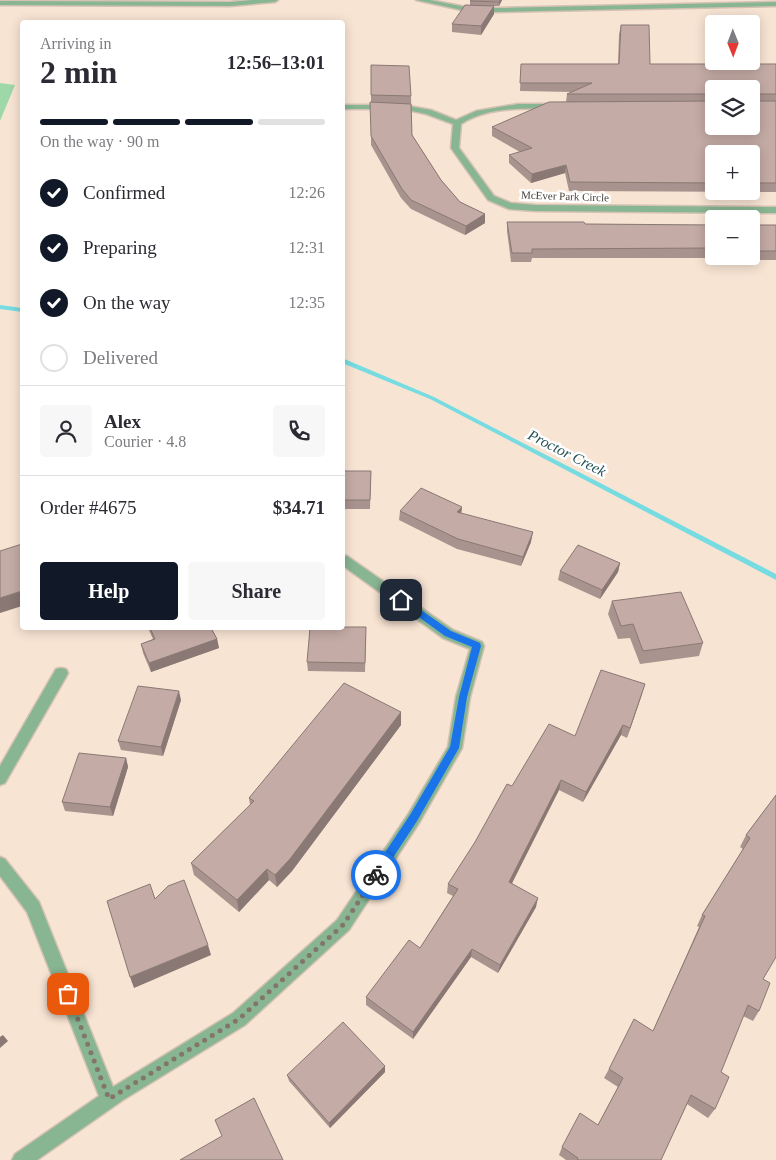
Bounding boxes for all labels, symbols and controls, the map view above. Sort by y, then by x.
north arrow [705,15,760,70]
map controls [705,15,760,265]
text: Arriving in [40,35,112,52]
text: 12:56–13:01 [227,52,325,73]
text: 2 min [40,54,117,90]
button: layers [705,80,760,135]
text: On the way · 90 m [40,133,160,150]
button: + [705,145,760,200]
icon: check [40,179,68,207]
text: Confirmed [83,182,165,203]
text: 12:26 [289,184,325,201]
street label: McEver Park Circle [521,188,609,204]
button: − [705,210,760,265]
icon: check [40,234,68,262]
text: Preparing [83,237,157,258]
text: 12:31 [289,239,325,256]
icon: check [40,289,68,317]
text: On the way [83,292,171,313]
text: 12:35 [289,294,325,311]
text: Delivered [83,347,158,368]
button: person [40,405,92,457]
button: phone [273,405,325,457]
text: Alex [104,411,141,432]
water label: Proctor Creek [525,426,609,480]
text: Courier · 4.8 [104,433,186,450]
text: Order #4675 [40,497,137,518]
text: $34.71 [273,497,325,518]
button: Help [40,562,178,620]
button: Share [188,562,325,620]
pin [380,579,422,621]
icon: home [387,586,415,614]
courier [351,850,401,900]
icon: bike [362,861,390,889]
pin [47,973,89,1015]
icon: bag [54,980,82,1008]

